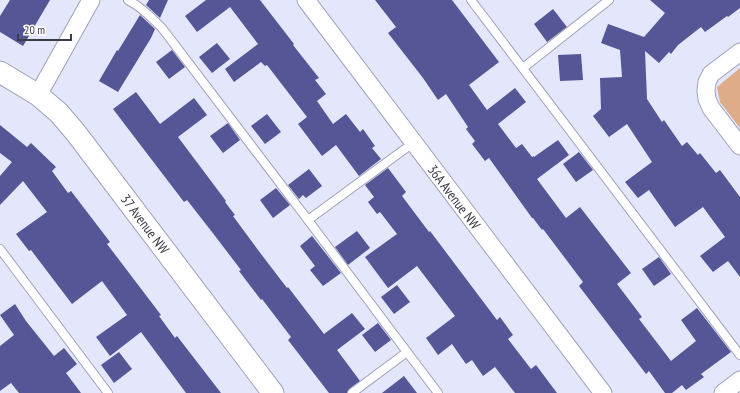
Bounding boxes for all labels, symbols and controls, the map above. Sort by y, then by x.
scale bar [18,16,71,42]
text: 20 m [24,22,45,37]
street label: 36A Avenue NW [424,161,485,233]
street label: 37 Avenue NW [117,191,174,258]

